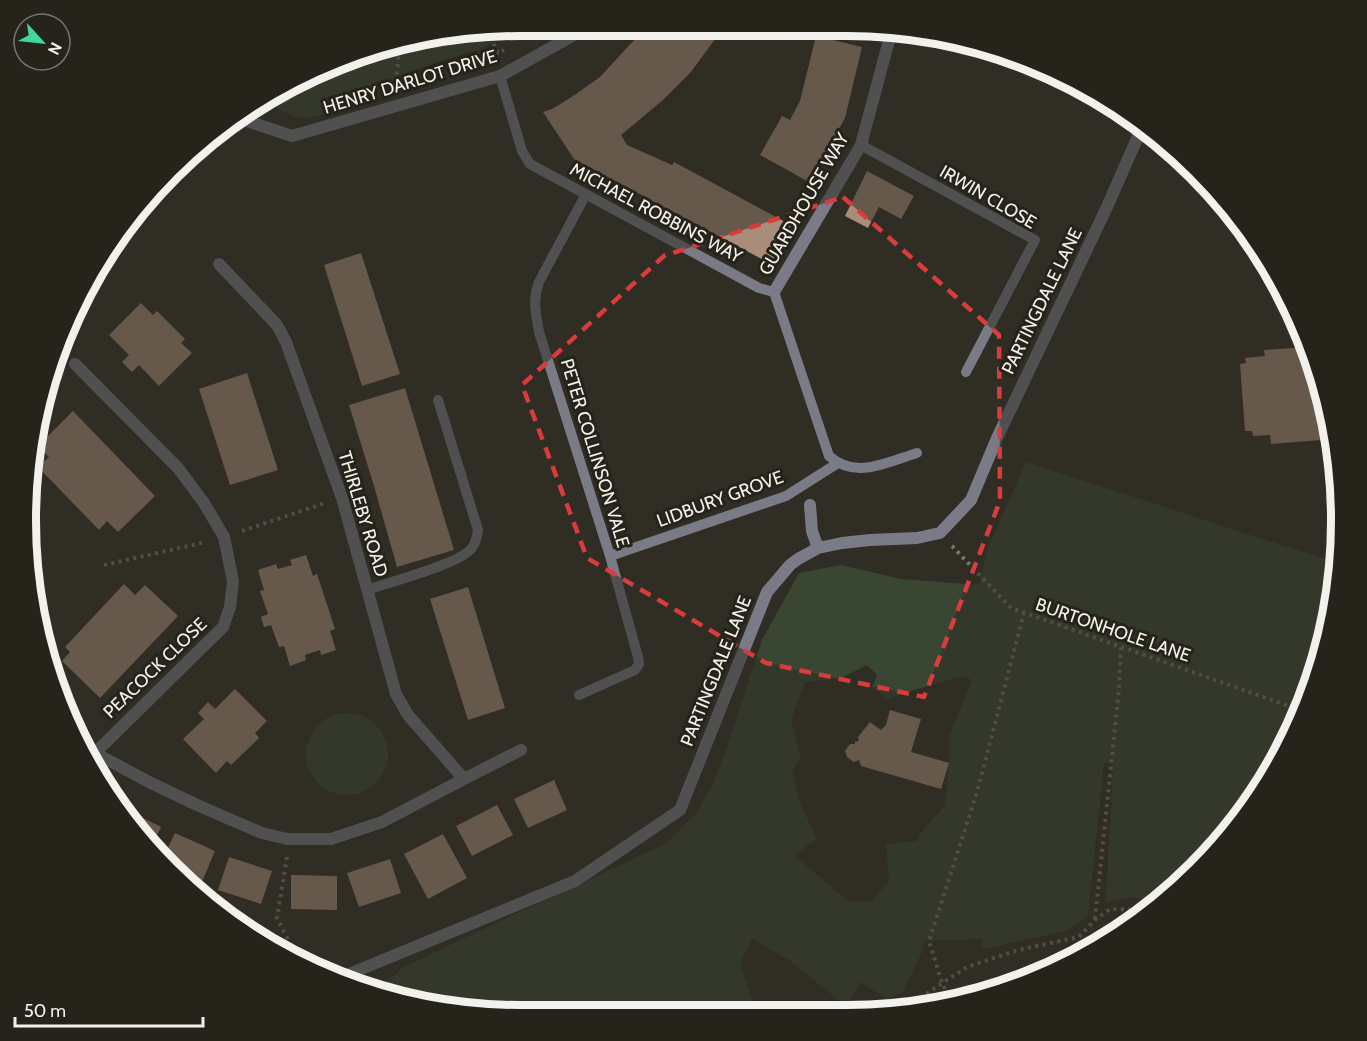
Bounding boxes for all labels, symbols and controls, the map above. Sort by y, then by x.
north arrow [12,12,72,72]
text: N [44,39,66,58]
street label: HENRY DARLOT DRIVE [321,45,499,119]
street label: GUARDHOUSE WAY [754,128,854,279]
street label: MICHAEL ROBBINS WAY [566,158,746,268]
street label: IRWIN CLOSE [936,161,1040,233]
street label: PARTINGDALE LANE [997,224,1087,378]
street label: PETER COLLINSON VALE [556,356,634,550]
street label: THIRLEBY ROAD [333,449,393,579]
street label: LIDBURY GROVE [654,466,786,532]
street label: PARTINGDALE LANE [676,593,756,749]
street label: BURTONHOLE LANE [1033,593,1193,667]
street label: PEACOCK CLOSE [99,613,211,723]
scale bar [15,990,202,1028]
text: 50 m [24,1000,66,1022]

